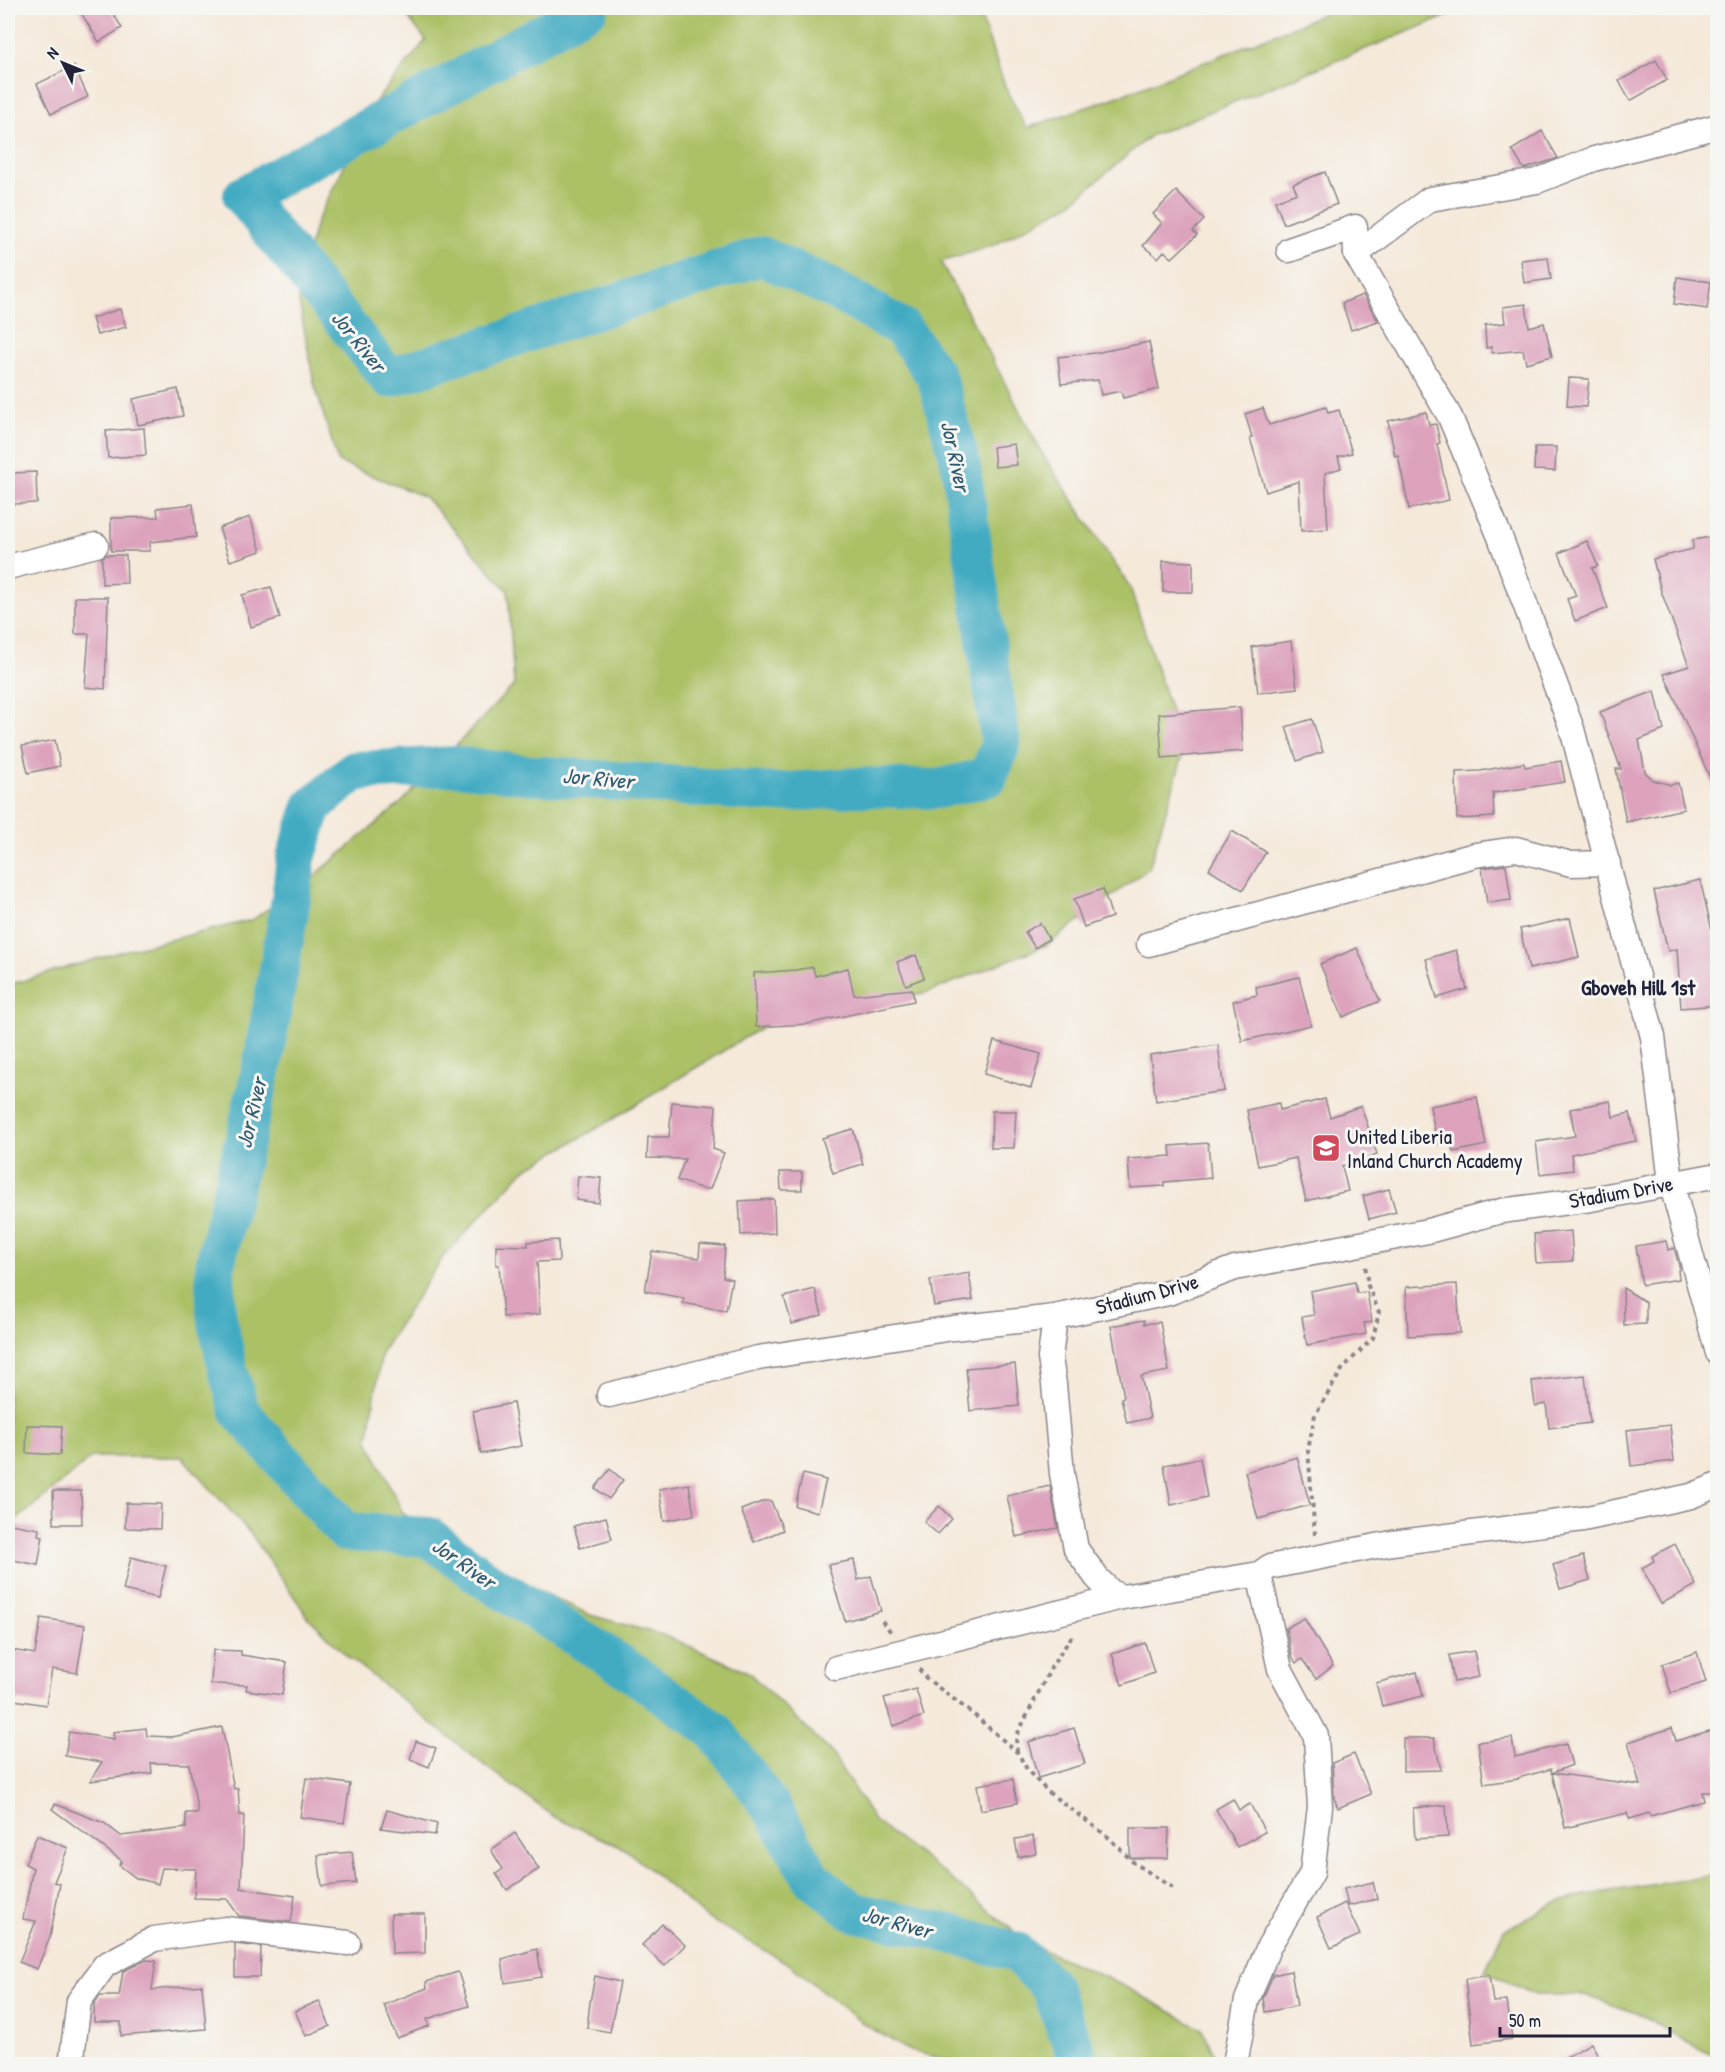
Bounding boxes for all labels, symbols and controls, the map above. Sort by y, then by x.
north arrow [33,33,93,93]
text: N [41,42,63,63]
water label: Jor River [325,304,395,380]
water label: Jor River [934,418,979,497]
water label: Jor River [561,760,637,796]
district label: Gboveh Hill 1st [1581,972,1696,1002]
water label: Jor River [228,1072,274,1151]
place label: United Liberia Inland Church Academy [1347,1122,1523,1175]
school or university icon: United Liberia Inland Church Academy [1310,1132,1342,1164]
street label: Stadium Drive [1567,1169,1675,1215]
street label: Stadium Drive [1093,1266,1201,1322]
water label: Jor River [426,1530,504,1597]
water label: Jor River [859,1898,938,1946]
scale bar [1500,2000,1670,2038]
text: 50 m [1509,2008,1541,2033]

